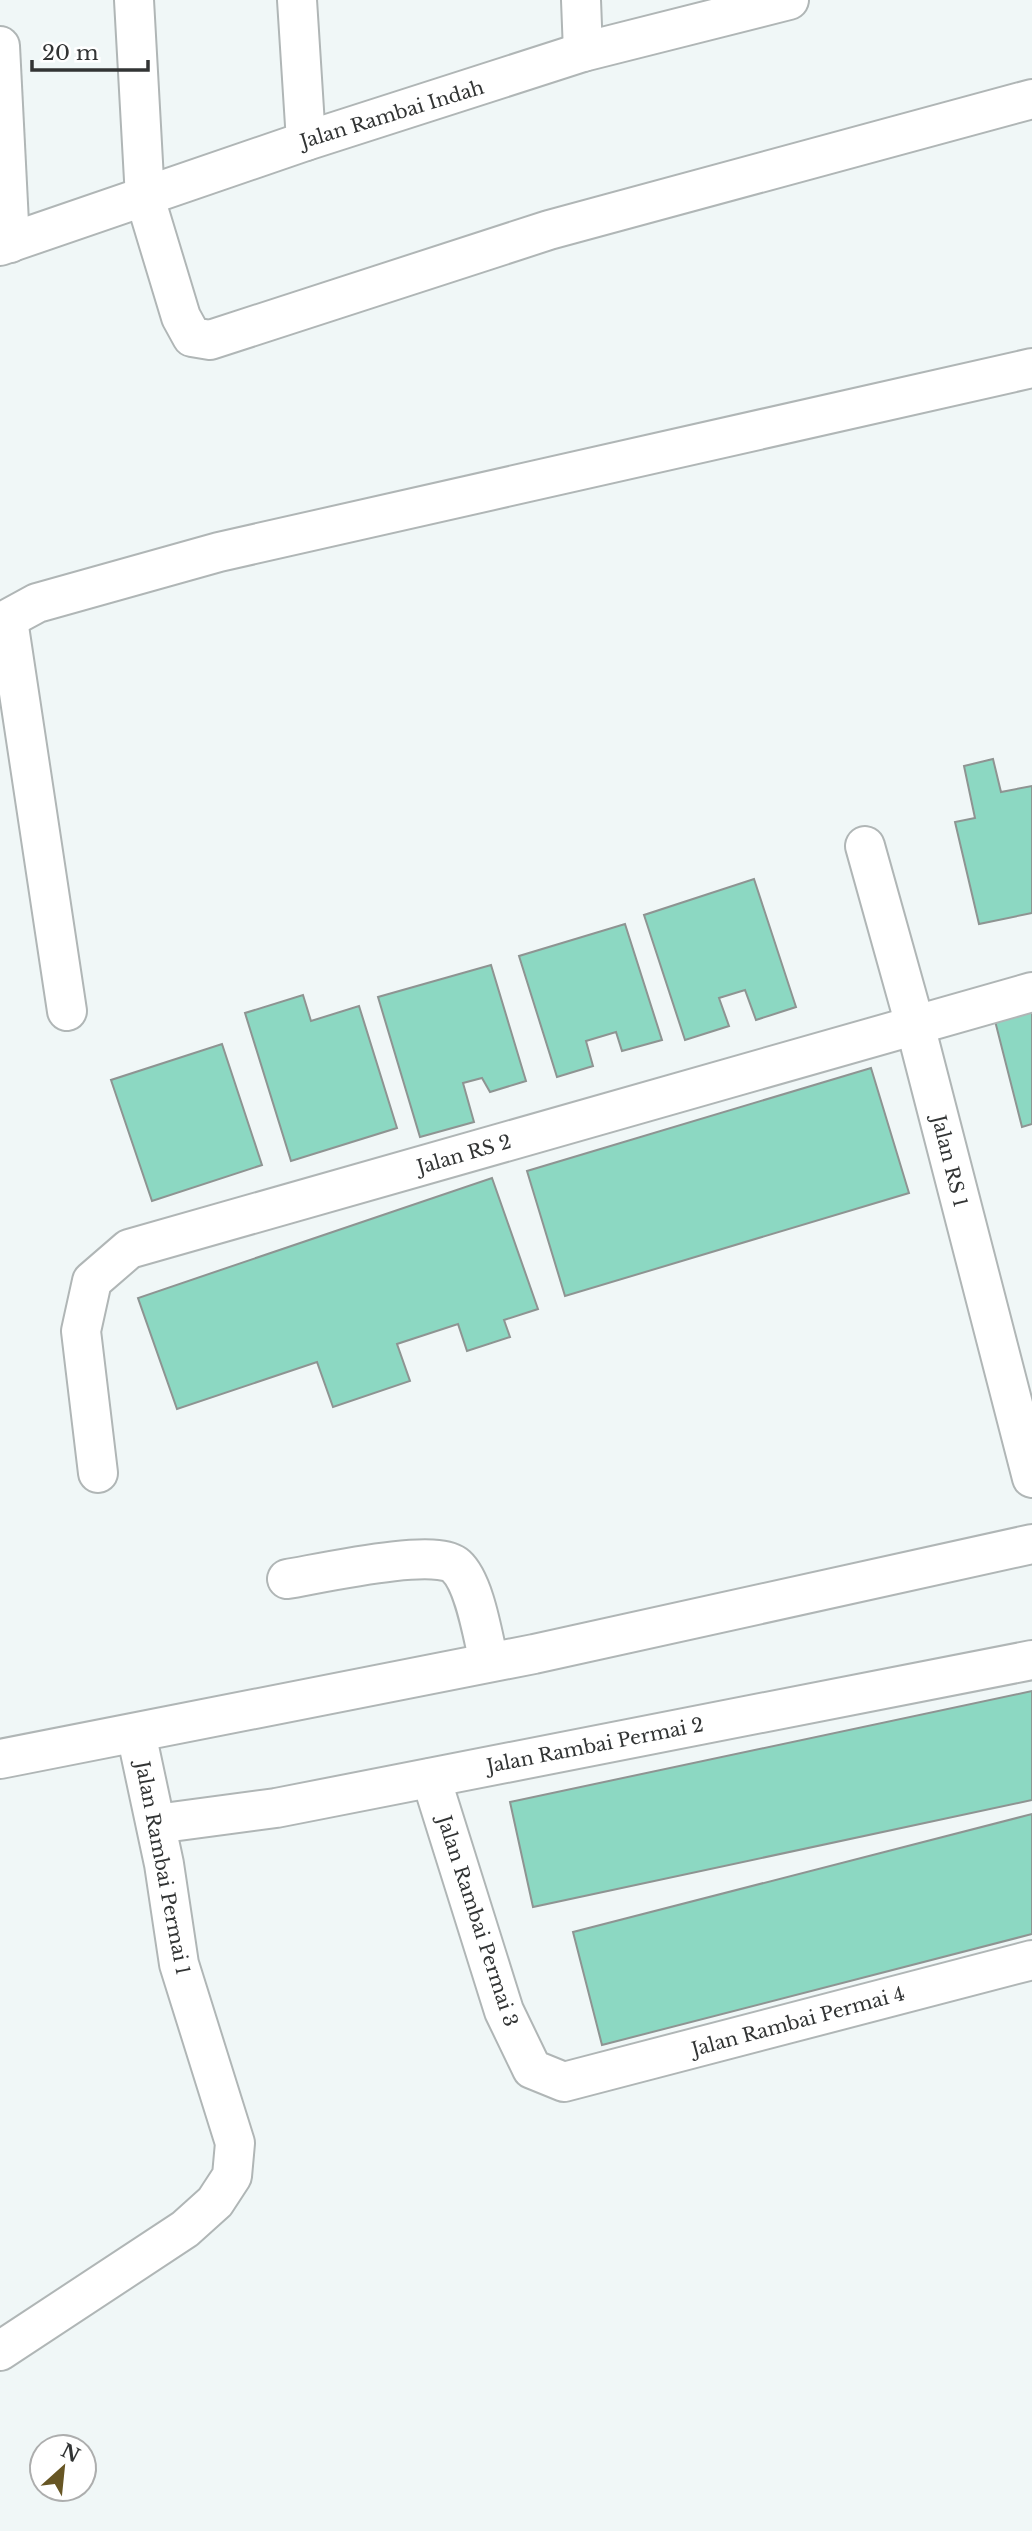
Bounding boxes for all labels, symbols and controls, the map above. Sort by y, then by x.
scale bar [32,28,147,72]
text: 20 m [42,40,99,66]
street label: Jalan Rambai Indah [295,76,487,154]
street label: Jalan RS 1 [926,1110,972,1209]
street label: Jalan RS 2 [411,1130,514,1180]
street label: Jalan Rambai Permai 2 [482,1713,705,1778]
street label: Jalan Rambai Permai 1 [130,1756,195,1977]
street label: Jalan Rambai Permai 3 [432,1810,523,2030]
street label: Jalan Rambai Permai 4 [686,1982,907,2062]
north arrow [28,2433,98,2503]
text: N [57,2439,84,2468]

